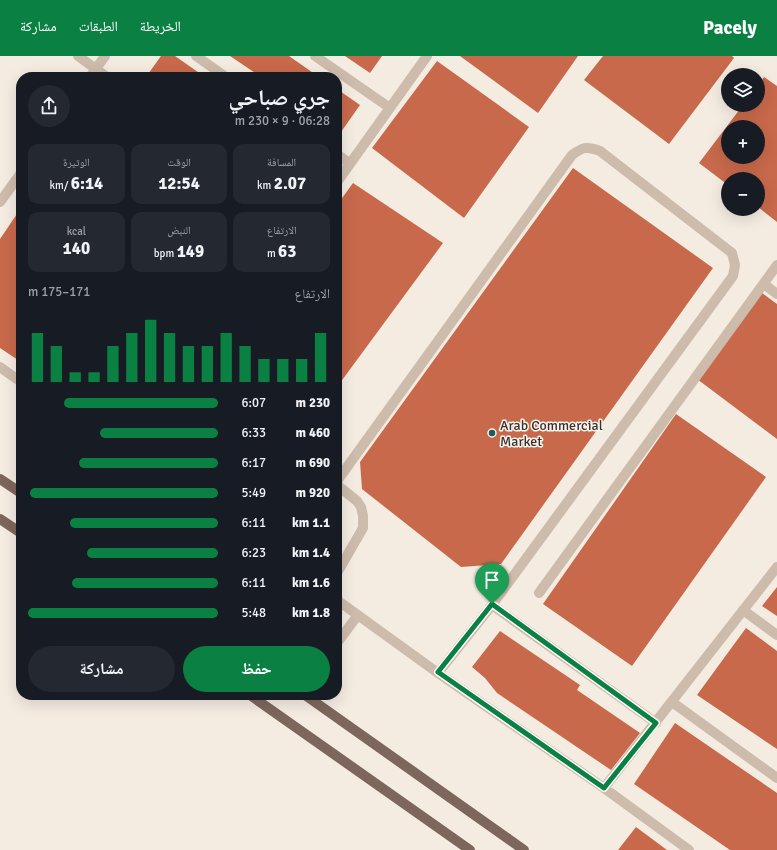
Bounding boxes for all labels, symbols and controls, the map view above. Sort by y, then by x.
text: Pacely [703,16,757,40]
text: مشاركة [20,18,57,35]
text: الطبقات [79,18,118,35]
text: الخريطة [140,18,181,35]
map controls [721,68,765,216]
button: layers [721,68,765,112]
text: جري صباحي [228,84,330,111]
button: share [28,85,70,127]
text: 06:28 · 9 × 230 m [235,113,330,129]
button: + [721,120,765,164]
text: الوتيرة [63,156,90,169]
text: الوقت [167,156,191,169]
text: المسافة [267,156,296,169]
button: − [721,172,765,216]
text: 6:14 [71,173,103,194]
text: 12:54 [158,173,200,194]
text: 2.07 [274,173,306,194]
text: /km [49,179,71,192]
text: km [257,179,274,192]
text: النبض [167,224,191,237]
text: الارتفاع [267,224,297,237]
text: kcal [67,225,86,238]
text: 140 [63,238,90,259]
text: 149 [177,241,204,262]
text: 63 [278,241,296,262]
text: bpm [154,247,177,260]
text: m [267,247,278,260]
text: 171–175 m [28,284,90,300]
text: الارتفاع [295,286,330,302]
text: 6:07 [241,395,266,411]
text: 230 m [296,395,330,411]
place label: Arab Commercial Market [500,417,603,450]
text: 6:33 [241,425,266,441]
text: 460 m [296,425,330,441]
marker: Arab Commercial Market [487,428,497,438]
text: 6:17 [241,455,266,471]
text: 690 m [296,455,330,471]
text: 5:49 [241,485,266,501]
text: 920 m [296,485,330,501]
text: 6:11 [241,515,266,531]
text: 1.1 km [292,515,330,531]
text: 6:23 [241,545,266,561]
text: 1.4 km [292,545,330,561]
pin [475,563,509,604]
icon: arrive [481,569,503,591]
text: 6:11 [241,575,266,591]
text: 1.6 km [292,575,330,591]
text: 5:48 [241,605,266,621]
text: 1.8 km [292,605,330,621]
button: مشاركة [28,646,175,692]
button: حفظ [183,646,330,692]

